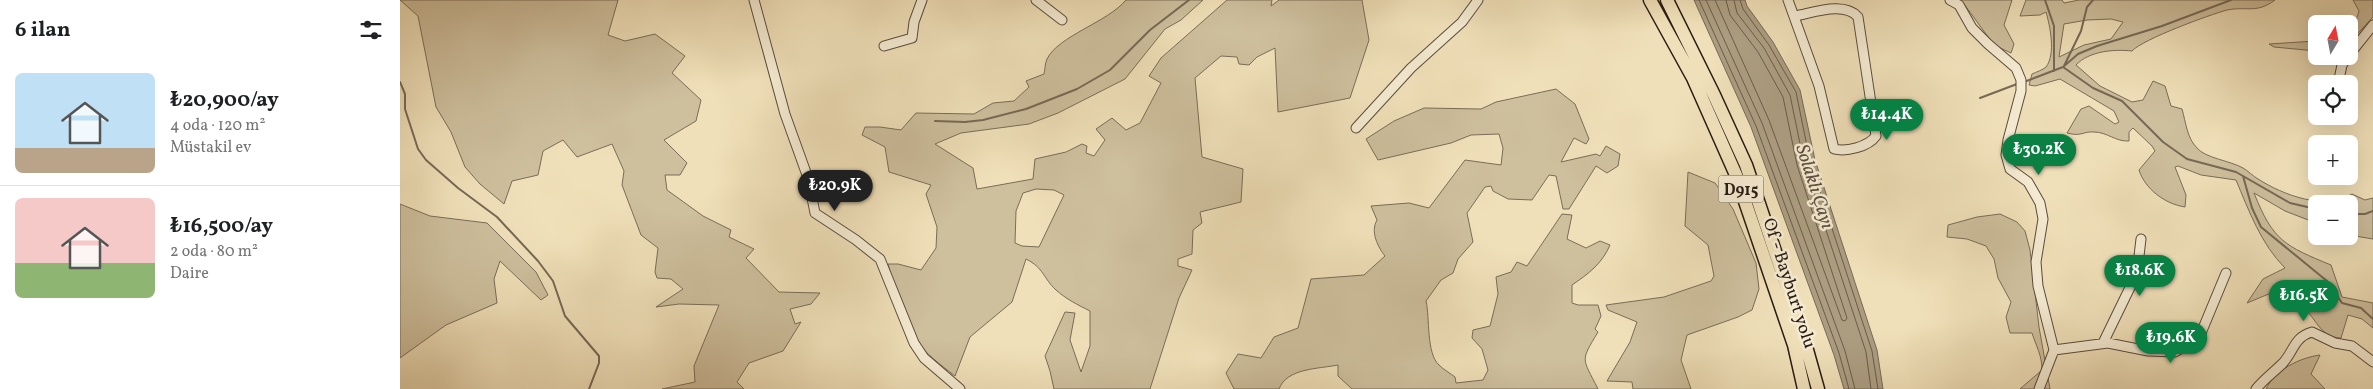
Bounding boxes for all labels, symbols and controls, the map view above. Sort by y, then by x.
north arrow [2308,15,2358,65]
map controls [2308,15,2358,245]
text: 6 ilan [15,16,71,45]
icon: filters [357,16,385,44]
button: locate [2308,75,2358,125]
text: ₺20,900/ay [170,86,279,115]
icon: home [55,93,115,153]
pin: ₺14.4K [1846,98,1928,141]
text: ₺14.4K [1861,104,1913,126]
text: 4 oda · 120 m² [170,115,265,137]
pin: ₺30.2K [1998,134,2080,176]
button: + [2308,135,2358,185]
text: Müstakil ev [170,137,251,159]
text: ₺30.2K [2013,139,2065,161]
water label: Solaklı Çayı [1788,141,1840,232]
pin: ₺20.9K [794,170,876,212]
text: ₺20.9K [809,175,861,197]
road number: D915 [1718,175,1764,202]
button: − [2308,195,2358,245]
text: ₺16,500/ay [170,212,273,241]
street label: Of - Bayburt yolu [1756,215,1821,352]
icon: home [55,218,115,278]
text: 2 oda · 80 m² [170,241,258,263]
pin: ₺18.6K [2099,254,2181,297]
text: ₺18.6K [2115,260,2165,282]
text: Daire [170,263,209,285]
pin: ₺16.5K [2263,280,2345,322]
text: ₺16.5K [2280,285,2328,307]
pin: ₺19.6K [2130,322,2212,364]
text: ₺19.6K [2146,327,2196,349]

